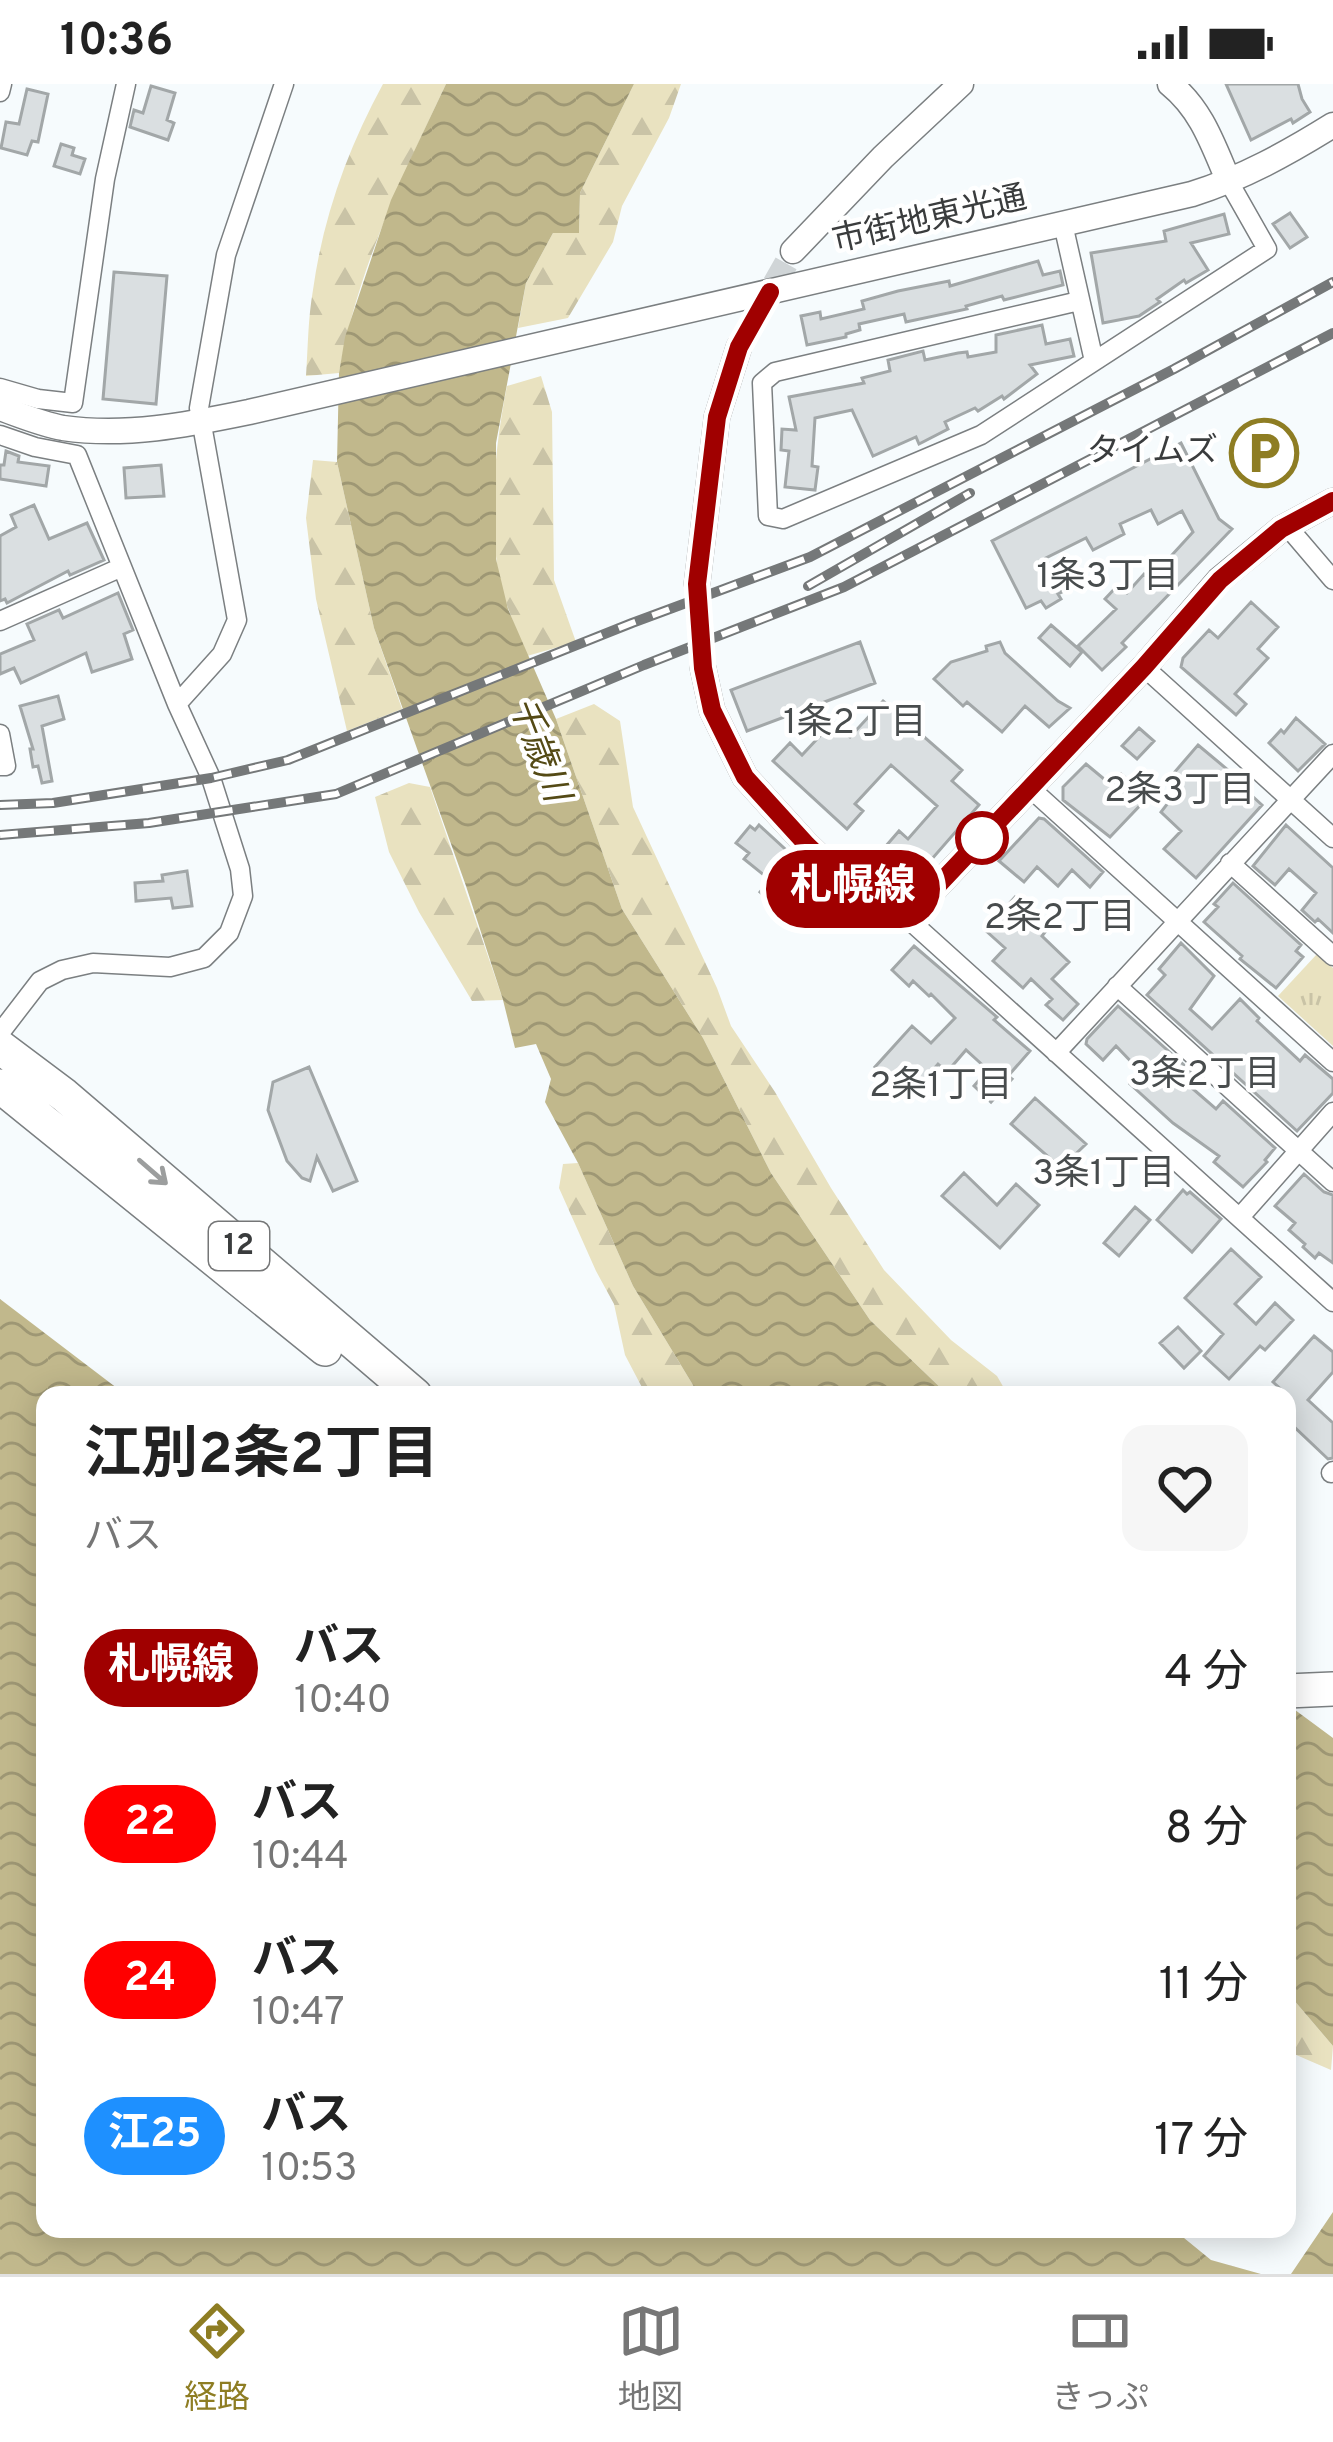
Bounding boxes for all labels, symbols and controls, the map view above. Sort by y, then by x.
text: 10:36 [60,14,173,71]
street label: 市街地東光通 [829,178,1031,264]
parking icon: タイムズ [1229,418,1299,488]
place label: タイムズ [1087,432,1218,474]
district label: 1条3丁目 [1036,555,1180,601]
water label: 千歳川 [496,691,579,812]
district label: 1条2丁目 [783,701,927,747]
district label: 2条3丁目 [1104,769,1256,815]
unlabelled marker [957,813,1007,863]
line badge: 札幌線 [784,850,922,928]
text: 札幌線 [790,862,916,915]
district label: 2条2丁目 [984,896,1136,942]
district label: 3条2丁目 [1129,1053,1281,1099]
district label: 2条1丁目 [869,1064,1013,1110]
district label: 3条1丁目 [1032,1152,1176,1198]
one-way arrow [137,1157,168,1185]
road number: 12 [209,1222,269,1270]
text: 江別2条2丁目 [84,1422,439,1494]
button: heart [1122,1425,1248,1551]
text: バス [84,1514,162,1563]
text: バス [294,1621,384,1678]
text: 札幌線 [108,1641,234,1694]
text: 4 分 [1164,1646,1248,1703]
text: 10:40 [294,1678,392,1727]
text: バス [252,1777,342,1834]
text: 22 [124,1797,176,1850]
text: 8 分 [1165,1802,1248,1859]
text: 10:44 [252,1834,349,1883]
text: バス [252,1933,342,1990]
text: 24 [124,1953,176,2006]
text: 11 分 [1159,1958,1248,2015]
text: 10:47 [252,1990,345,2039]
text: バス [261,2089,351,2146]
text: 江25 [108,2109,201,2162]
text: 17 分 [1154,2114,1248,2171]
text: 10:53 [261,2146,357,2195]
tab: 経路 [184,2298,250,2421]
tab: 地図 [618,2298,684,2421]
tab: きっぷ [1051,2298,1149,2421]

